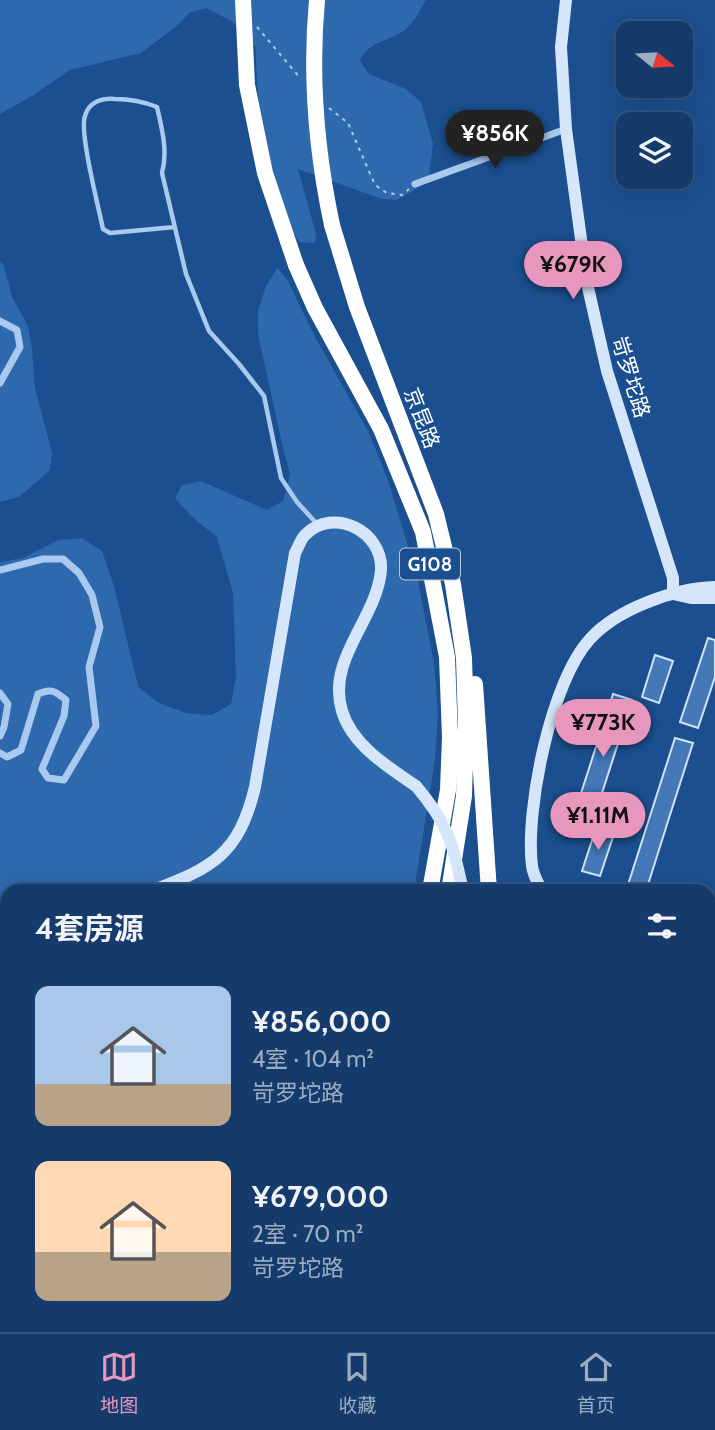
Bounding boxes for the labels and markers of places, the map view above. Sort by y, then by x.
pin: ¥856K [446,110,544,170]
pin: ¥679K [524,242,622,301]
pin: ¥773K [554,700,652,759]
pin: ¥1.11M [541,792,655,852]

